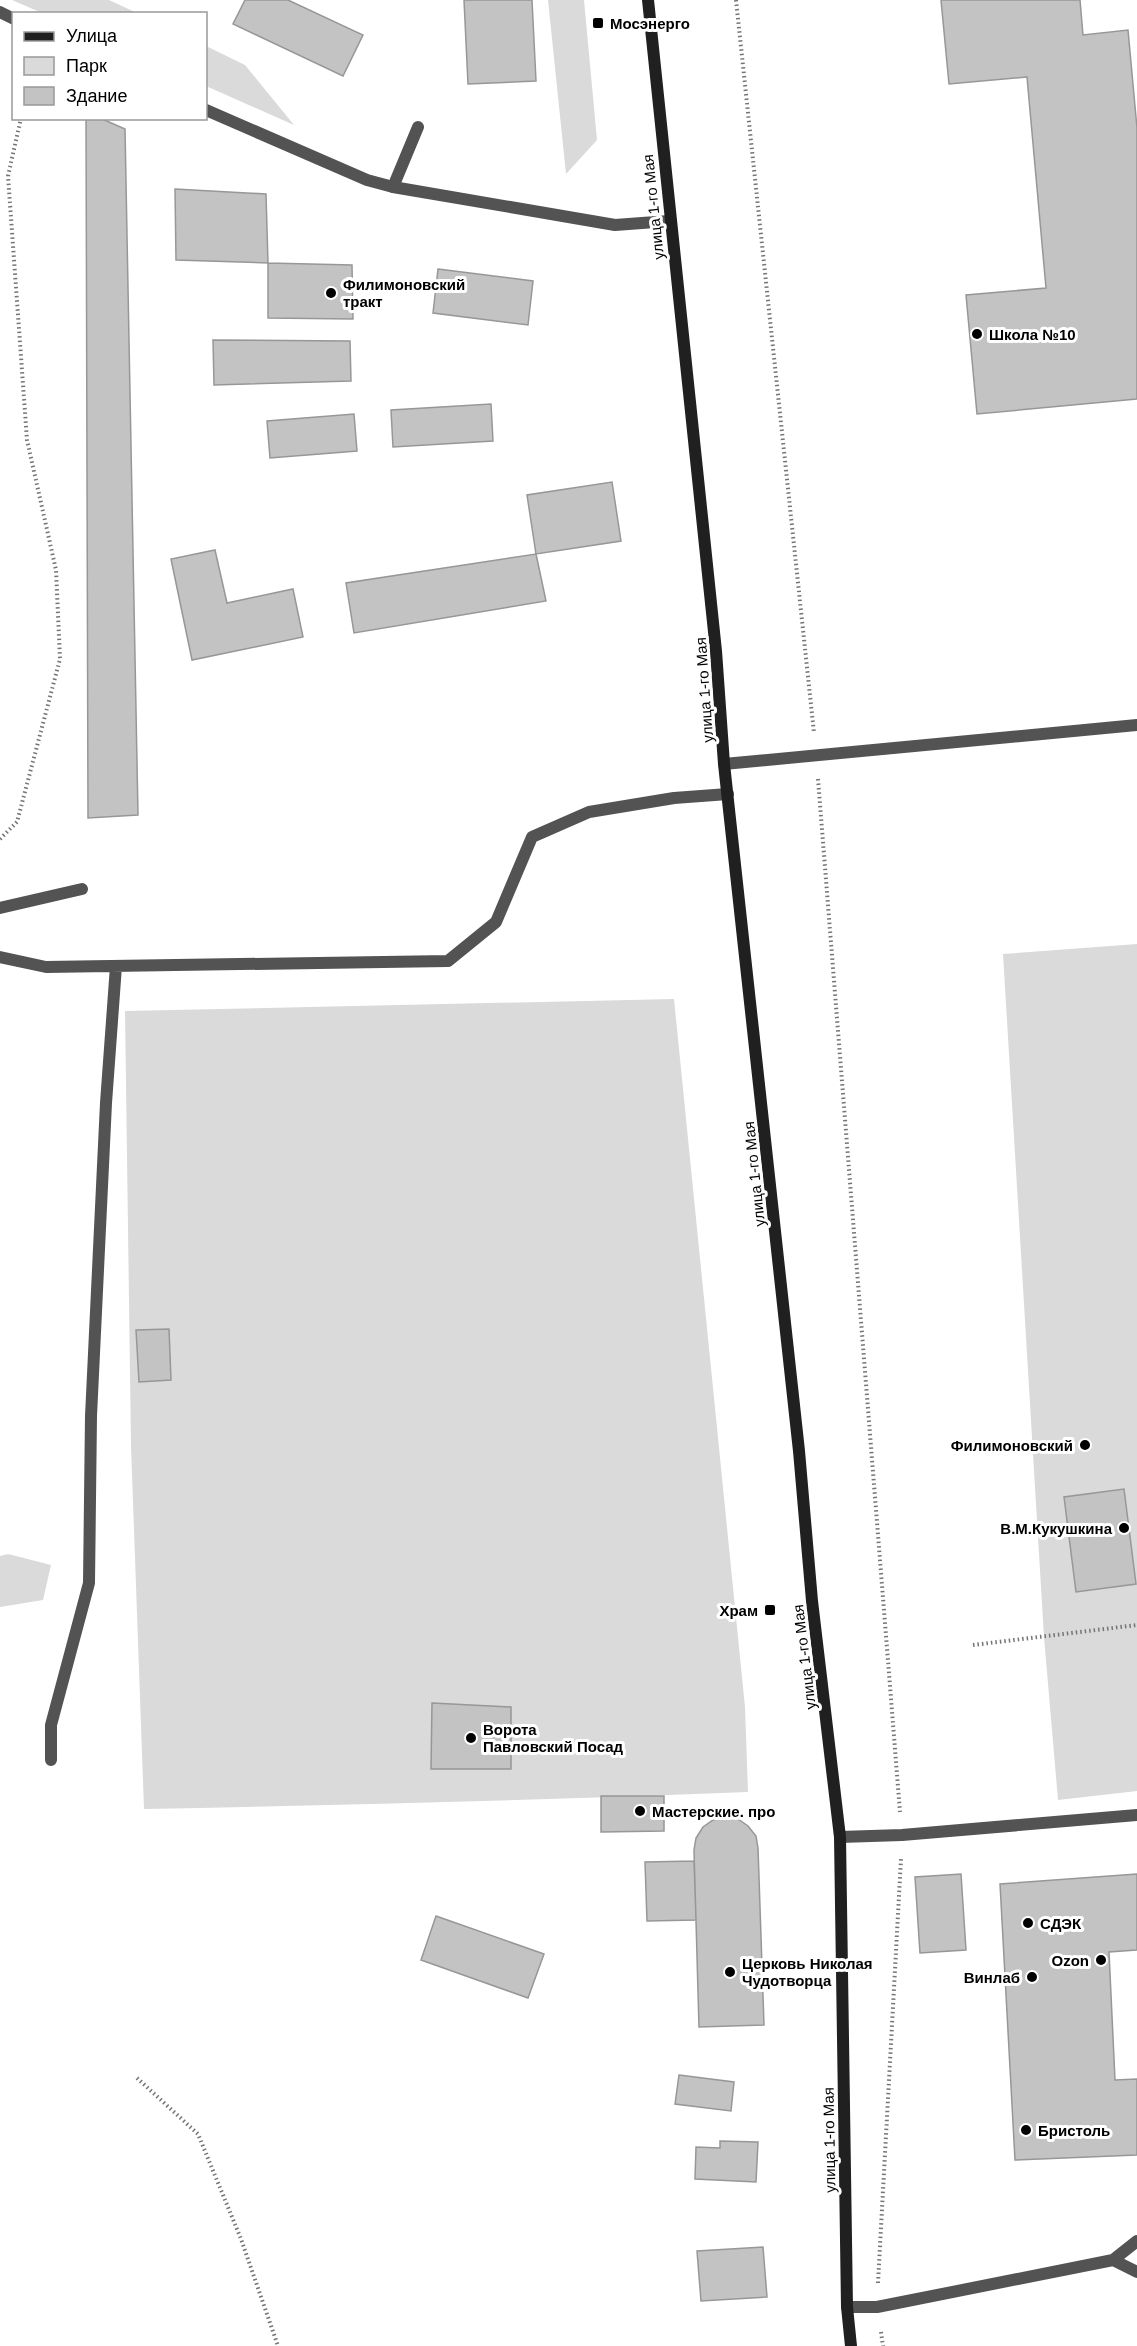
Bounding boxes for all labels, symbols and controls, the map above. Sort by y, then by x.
legend [12,12,207,120]
place label: Мосэнерго [610,15,690,32]
marker: Мосэнерго [591,16,605,30]
text: Улица [66,26,118,46]
text: Парк [66,56,107,76]
text: Здание [66,86,127,106]
street label: улица 1-го Мая [639,154,667,260]
place label: Филимоновский тракт [343,276,465,310]
marker: Филимоновский тракт [324,286,338,300]
place label: Школа №10 [989,326,1076,343]
marker: Школа №10 [970,327,984,341]
street label: улица 1-го Мая [692,637,716,743]
street label: улица 1-го Мая [740,1121,768,1227]
place label: Филимоновский [951,1437,1073,1454]
marker: Филимоновский [1078,1438,1092,1452]
place label: В.М.Кукушкина [1000,1520,1113,1537]
marker: В.М.Кукушкина [1117,1521,1131,1535]
place label: Храм [719,1602,758,1619]
marker: Храм [763,1603,777,1617]
street label: улица 1-го Мая [789,1604,819,1710]
place label: Ворота Павловский Посад [483,1721,624,1755]
marker: Ворота Павловский Посад [464,1731,478,1745]
place label: Мастерские. про [652,1803,775,1820]
marker: Мастерские. про [633,1804,647,1818]
place label: СДЭК [1040,1915,1082,1932]
marker: СДЭК [1021,1916,1035,1930]
place label: Ozon [1052,1952,1089,1969]
marker: Ozon [1094,1953,1108,1967]
place label: Церковь Николая Чудотворца [742,1955,873,1989]
marker: Церковь Николая Чудотворца [723,1965,737,1979]
place label: Винлаб [964,1969,1020,1986]
marker: Винлаб [1025,1970,1039,1984]
street label: улица 1-го Мая [820,2087,838,2193]
place label: Бристоль [1038,2122,1110,2139]
marker: Бристоль [1019,2123,1033,2137]

